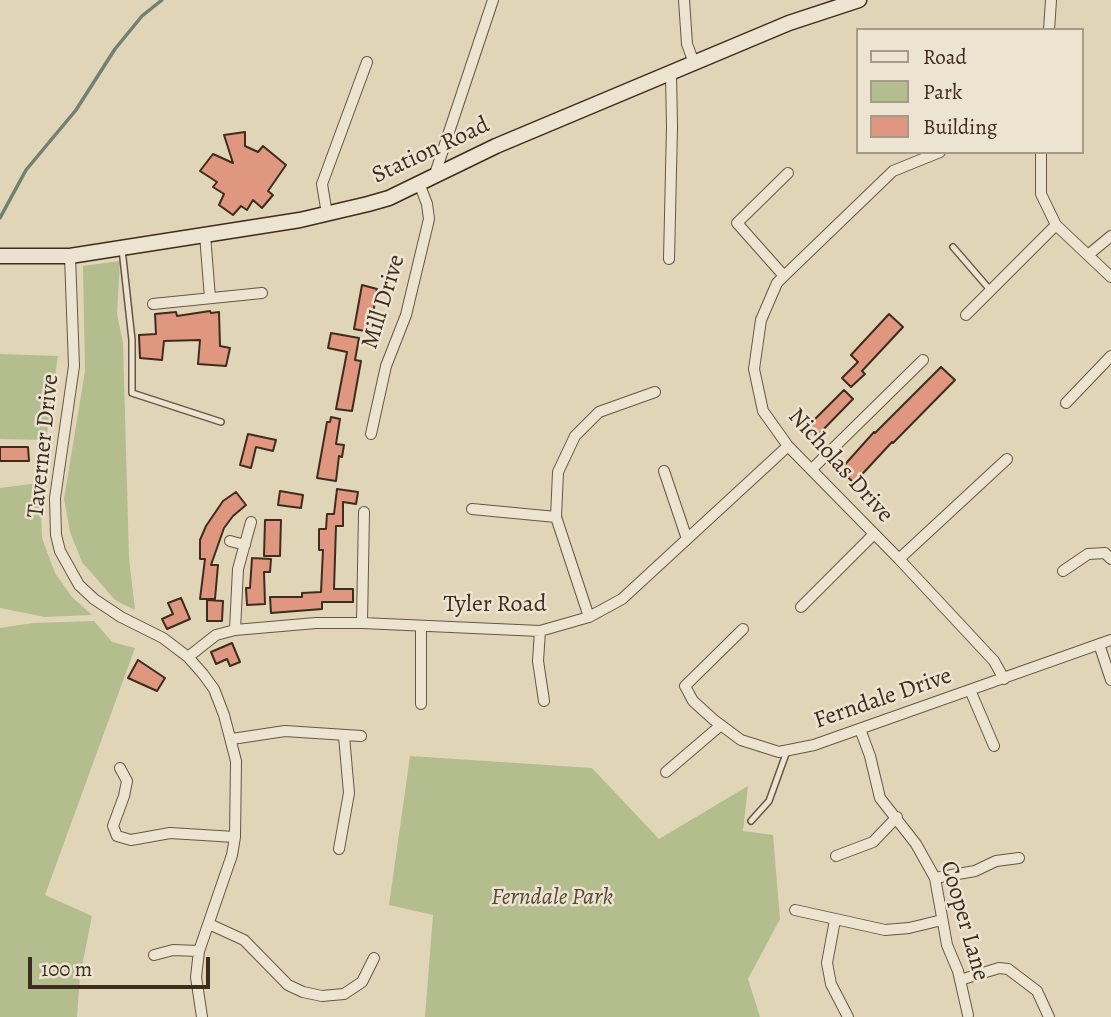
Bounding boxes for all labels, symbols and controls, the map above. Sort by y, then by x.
legend [856,28,1083,154]
text: Road [923,43,967,71]
text: Park [923,78,962,106]
street label: Station Road [368,111,494,191]
text: Building [923,113,997,141]
street label: Mill Drive [356,251,412,353]
street label: Taverner Drive [22,373,66,519]
street label: Nicholas Drive [781,403,899,529]
street label: Tyler Road [443,591,547,619]
street label: Ferndale Drive [810,662,956,736]
street label: Cooper Lane [933,858,995,984]
park label: Ferndale Park [491,884,613,912]
scale bar [32,944,214,988]
text: 100 m [41,955,92,983]

